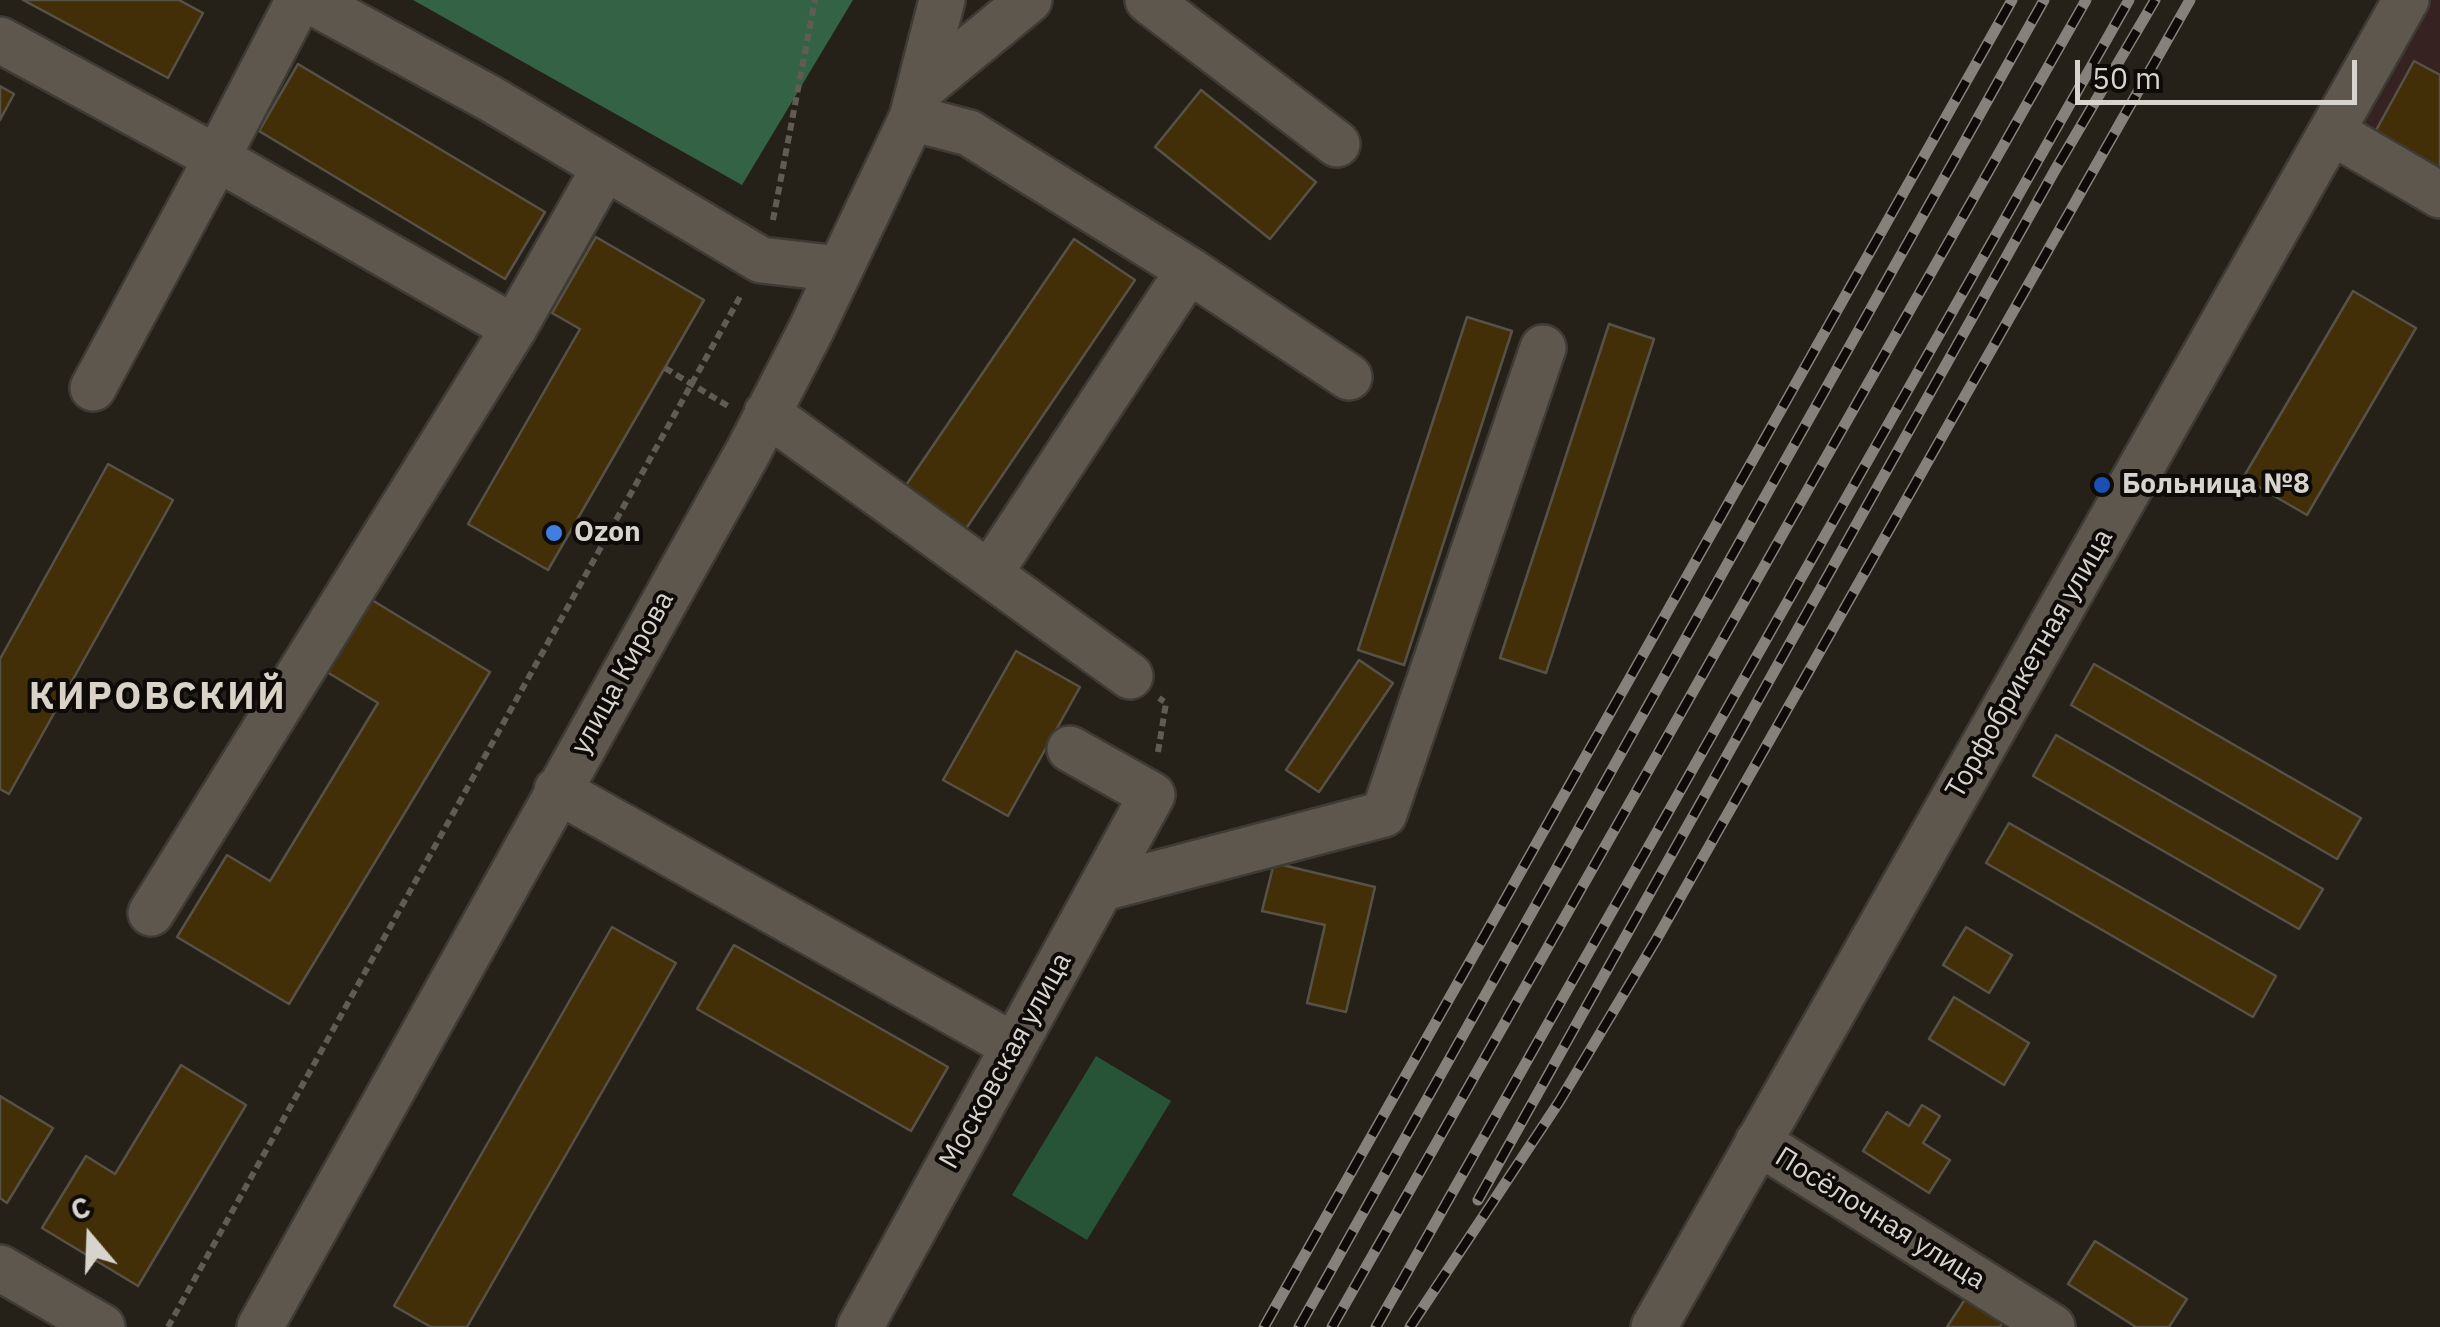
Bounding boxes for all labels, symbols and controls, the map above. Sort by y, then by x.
scale bar [2080,40,2362,102]
text: 50 m [2092,58,2161,97]
place label: Больница №8 [2122,468,2310,502]
marker: Больница №8 [2091,474,2113,496]
place label: Ozon [574,516,641,550]
marker: Ozon [543,522,565,544]
street label: Торфобрикетная улица [1939,523,2121,805]
street label: улица Кирова [564,586,682,760]
district label: КИРОВСКИЙ [29,675,287,721]
street label: Московская улица [933,947,1079,1175]
street label: Посёлочная улица [1769,1141,1991,1297]
north arrow [40,1187,140,1287]
text: С [65,1188,95,1229]

